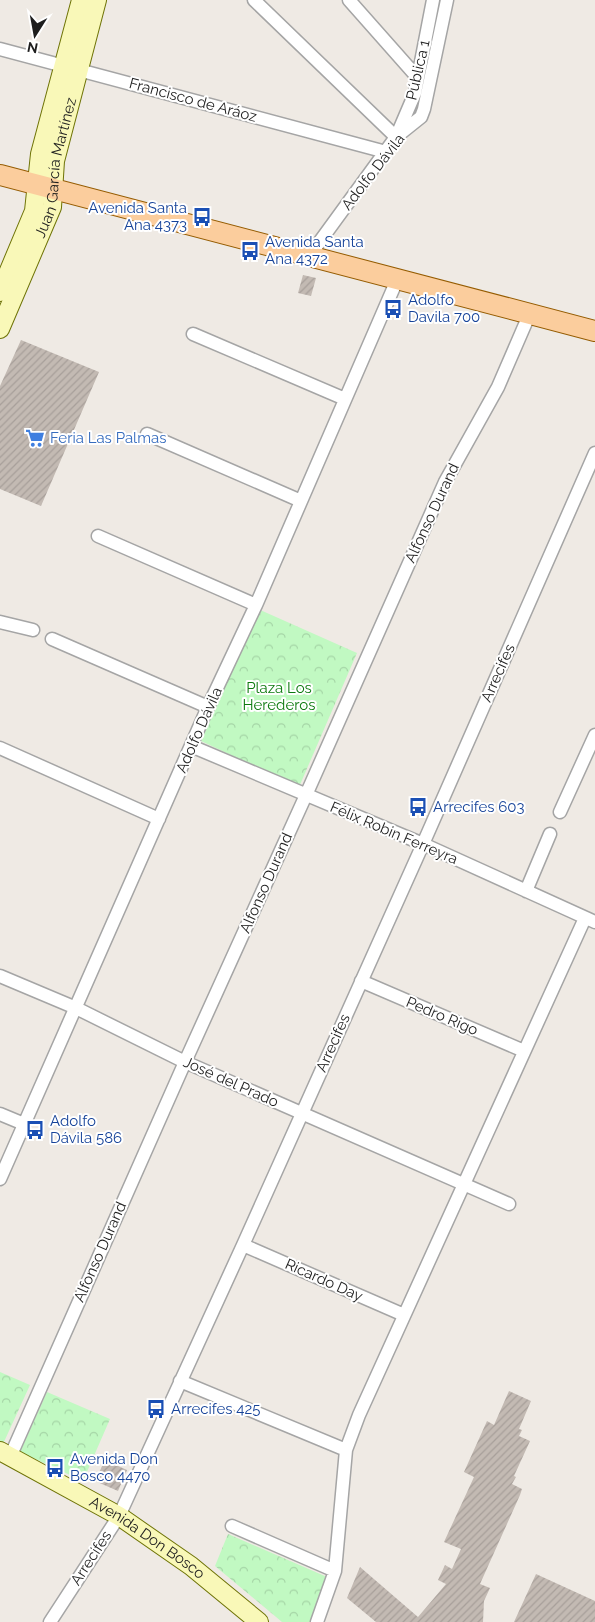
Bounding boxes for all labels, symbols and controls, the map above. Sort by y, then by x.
north arrow [10,10,60,60]
street label: Pública 1 [402,37,434,102]
text: N [26,39,39,57]
street label: Francisco de Aráoz [127,74,259,126]
street label: Juan García Martínez [31,96,80,241]
street label: Adolfo Dávila [338,130,408,214]
place label: Avenida Santa Ana 4373 [88,199,187,234]
bus stop icon: Avenida Santa Ana 4373 [191,206,213,228]
place label: Avenida Santa Ana 4372 [265,233,364,268]
bus stop icon: Avenida Santa Ana 4372 [239,240,261,262]
place label: Adolfo Davila 700 [408,291,480,326]
bus stop icon: Adolfo Davila 700 [382,298,404,320]
supermarket icon: Feria Las Palmas [24,427,46,449]
place label: Feria Las Palmas [50,429,166,447]
street label: Alfonso Durand [401,460,463,566]
street label: Arrecifes [477,641,519,705]
park label: Plaza Los Herederos [243,679,315,714]
street label: Adolfo Dávila [172,684,226,776]
bus stop icon: Arrecifes 603 [407,796,429,818]
street label: Félix Robin Ferreyra [327,798,461,868]
place label: Arrecifes 603 [433,798,525,816]
street label: Alfonso Durand [236,830,296,936]
street label: Pedro Rigo [403,993,481,1039]
street label: Arrecifes [312,1011,354,1075]
street label: José del Prado [181,1053,282,1111]
place label: Adolfo Dávila 586 [50,1112,122,1147]
bus stop icon: Adolfo Dávila 586 [24,1119,46,1141]
street label: Alfonso Durand [70,1199,130,1305]
street label: Ricardo Day [282,1255,366,1305]
bus stop icon: Arrecifes 425 [145,1398,167,1420]
place label: Arrecifes 425 [171,1400,261,1418]
place label: Avenida Don Bosco 4470 [70,1450,158,1485]
bus stop icon: Avenida Don Bosco 4470 [44,1457,66,1479]
street label: Avenida Don Bosco [86,1493,209,1583]
street label: Arrecifes [67,1527,115,1589]

